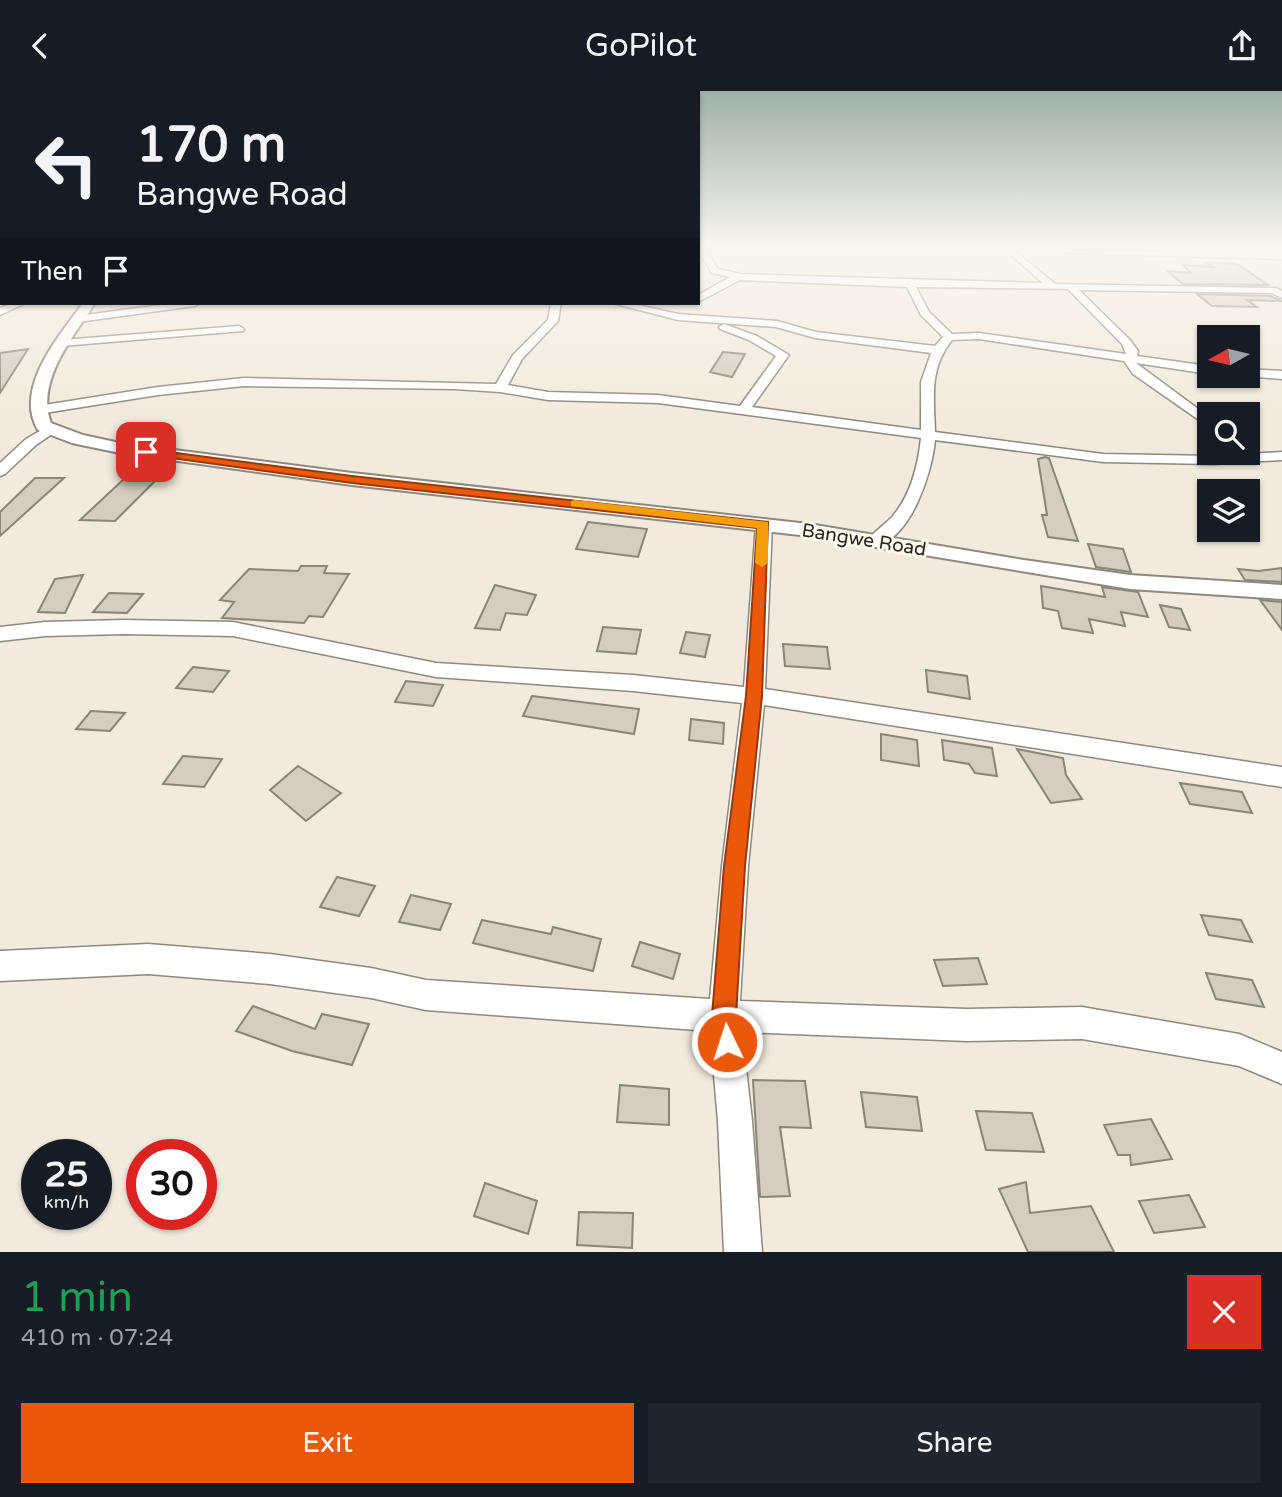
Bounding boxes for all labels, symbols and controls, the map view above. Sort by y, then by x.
icon: back [21,27,59,65]
text: GoPilot [585,27,697,65]
icon: share [1223,27,1261,65]
text: 170 m [136,116,286,175]
icon: left [21,119,112,210]
text: Bangwe Road [136,176,348,214]
icon: arrive [97,252,135,290]
text: Then [21,256,83,287]
north arrow [1197,325,1260,389]
map controls [1197,325,1260,542]
button: search [1197,402,1260,465]
pin [116,422,176,482]
icon: arrive [127,433,165,471]
button: layers [1197,479,1260,542]
street label: Bangwe Road [800,519,928,561]
position arrow [690,1005,764,1079]
speed limit sign: 30 [126,1139,217,1230]
text: 25 [45,1154,88,1196]
text: km/h [44,1191,89,1213]
text: 1 min [21,1272,133,1323]
button: close [1187,1275,1261,1349]
text: 410 m · 07:24 [21,1324,173,1352]
button: Exit [21,1403,634,1483]
button: Share [648,1403,1261,1483]

